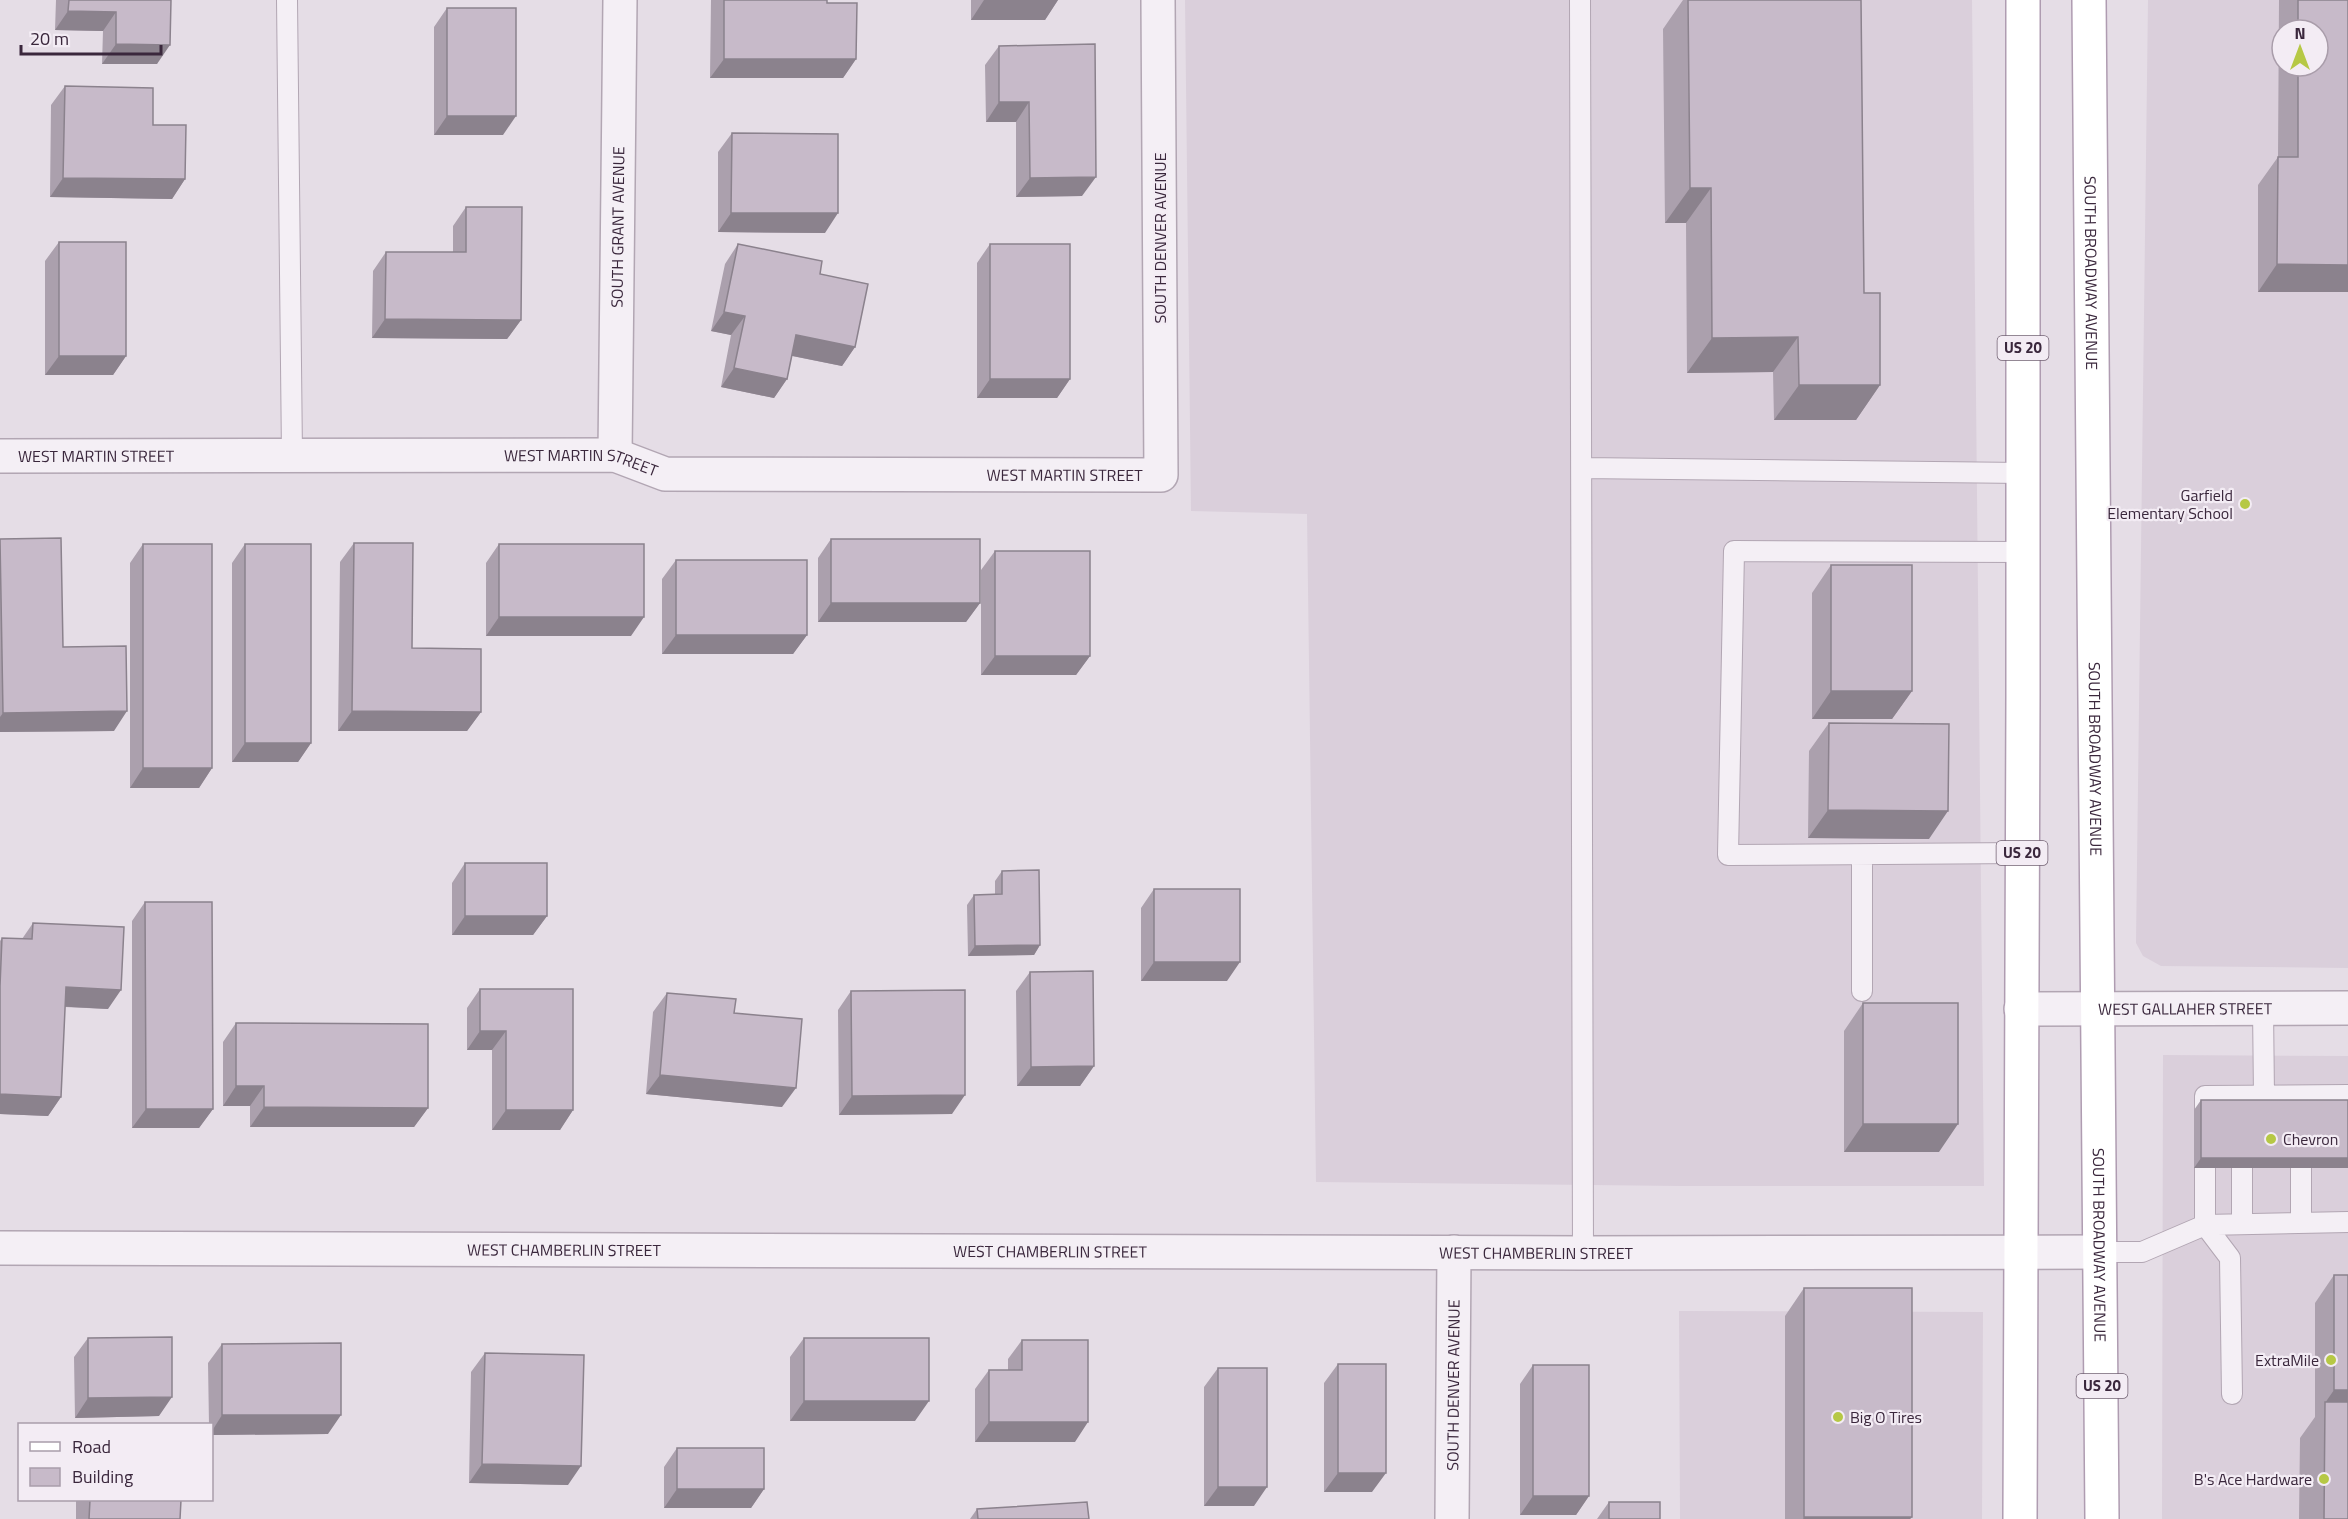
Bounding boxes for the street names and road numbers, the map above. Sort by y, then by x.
street label: SOUTH GRANT AVENUE [605,146,630,308]
street label: SOUTH DENVER AVENUE [1148,152,1172,324]
street label: SOUTH BROADWAY AVENUE [2079,176,2104,370]
road number: US 20 [1998,336,2048,360]
street label: WEST MARTIN STREET [504,443,662,482]
street label: WEST MARTIN STREET [18,444,175,468]
street label: WEST MARTIN STREET [986,463,1143,487]
street label: SOUTH BROADWAY AVENUE [2083,662,2108,856]
road number: US 20 [1996,841,2048,865]
street label: WEST GALLAHER STREET [2098,996,2273,1021]
street label: SOUTH BROADWAY AVENUE [2087,1148,2112,1342]
street label: WEST CHAMBERLIN STREET [467,1237,662,1262]
street label: WEST CHAMBERLIN STREET [953,1239,1148,1264]
street label: WEST CHAMBERLIN STREET [1439,1241,1634,1265]
street label: SOUTH DENVER AVENUE [1440,1299,1466,1471]
road number: US 20 [2076,1374,2128,1398]

